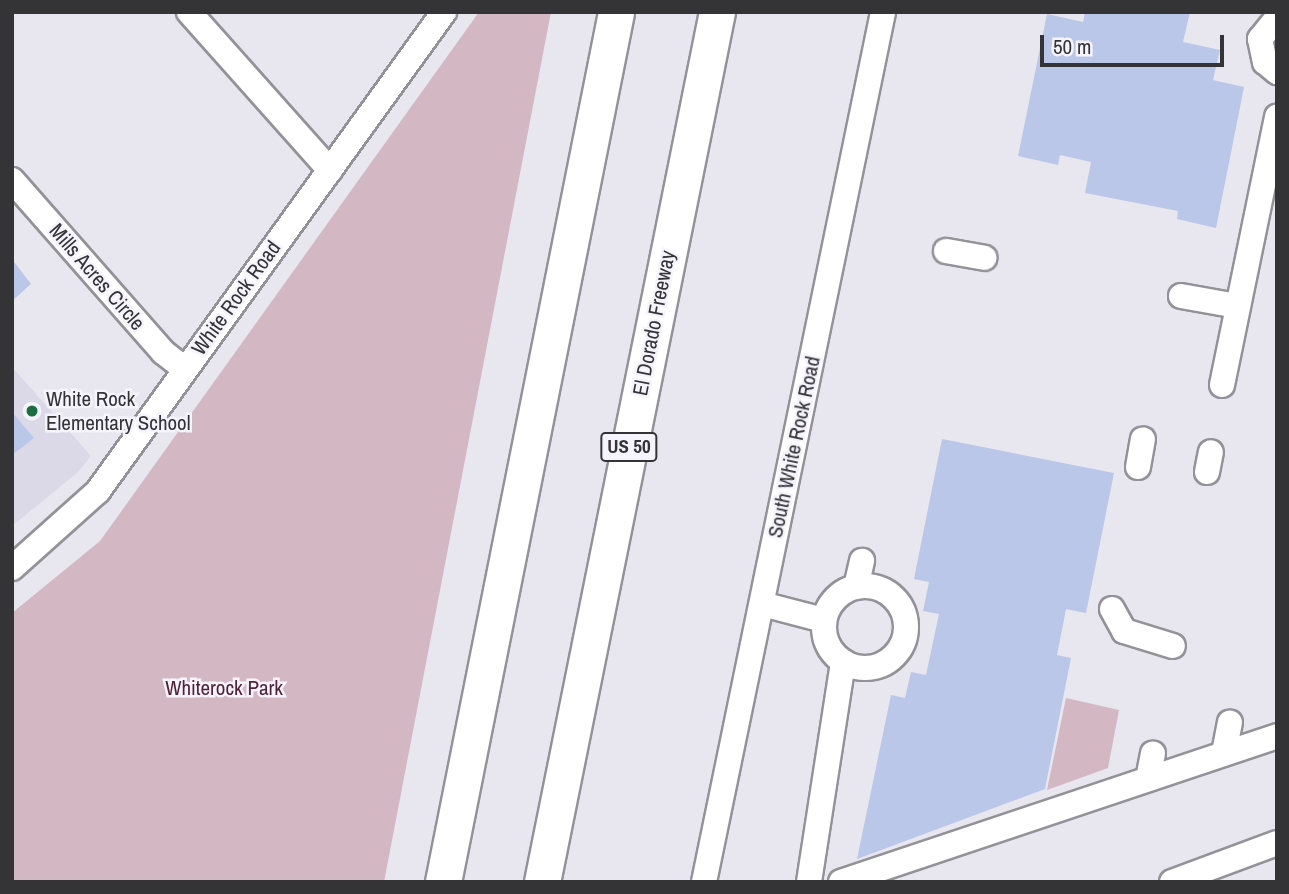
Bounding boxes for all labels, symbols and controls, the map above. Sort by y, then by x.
scale bar [1044,21,1228,65]
text: 50 m [1053,32,1091,61]
street label: Mills Acres Circle [44,218,150,336]
street label: White Rock Road [186,236,286,360]
street label: El Dorado Freeway [628,248,680,398]
street label: South White Rock Road [762,354,826,540]
place label: White Rock Elementary School [46,386,191,436]
marker: White Rock Elementary School [24,403,40,419]
road number: US 50 [599,432,659,462]
park label: Whiterock Park [165,675,283,701]

